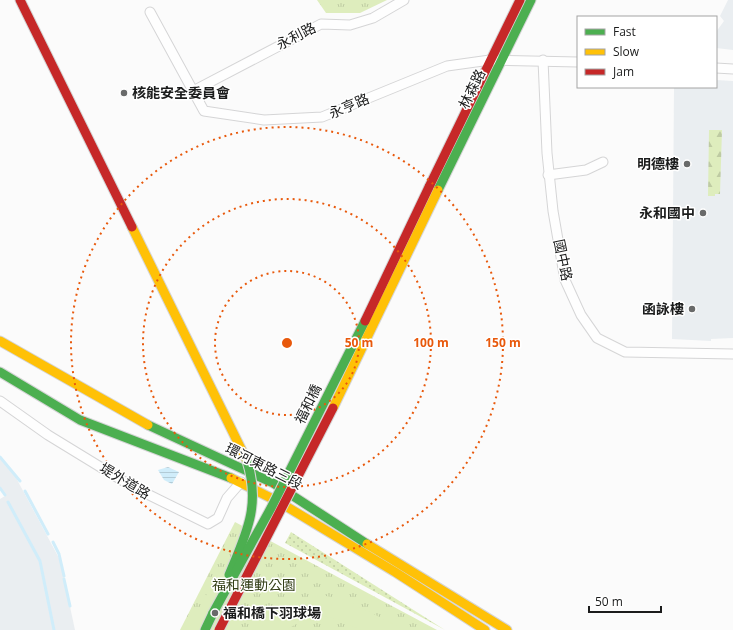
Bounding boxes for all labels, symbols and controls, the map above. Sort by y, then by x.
legend [577,16,717,88]
street label: 永利路 [273,18,319,54]
text: Fast [613,23,636,40]
text: Slow [613,43,640,60]
text: Jam [612,63,634,80]
street label: 林森路 [454,66,489,112]
place label: 核能安全委員會 [132,83,230,102]
marker: 核能安全委員會 [119,88,129,98]
street label: 永亨路 [326,89,372,122]
place label: 明德樓 [637,154,679,173]
marker: 明德樓 [682,159,692,169]
place label: 永和國中 [639,203,695,222]
marker: 永和國中 [698,208,708,218]
street label: 國中路 [550,237,577,282]
place label: 函詠樓 [642,299,684,318]
marker: 函詠樓 [687,304,697,314]
text: 50 m [345,334,373,351]
text: 100 m [413,334,449,351]
text: 150 m [485,334,521,351]
centre of rings [280,336,294,350]
street label: 福和橋 [290,381,325,427]
street label: 環河東路三段 [222,438,306,493]
street label: 堤外道路 [96,458,154,503]
park label: 福和運動公園 [212,575,296,594]
scale bar [589,588,661,614]
text: 50 m [595,593,623,610]
place label: 福和橋下羽球場 [223,603,321,622]
marker: 福和橋下羽球場 [210,608,220,618]

